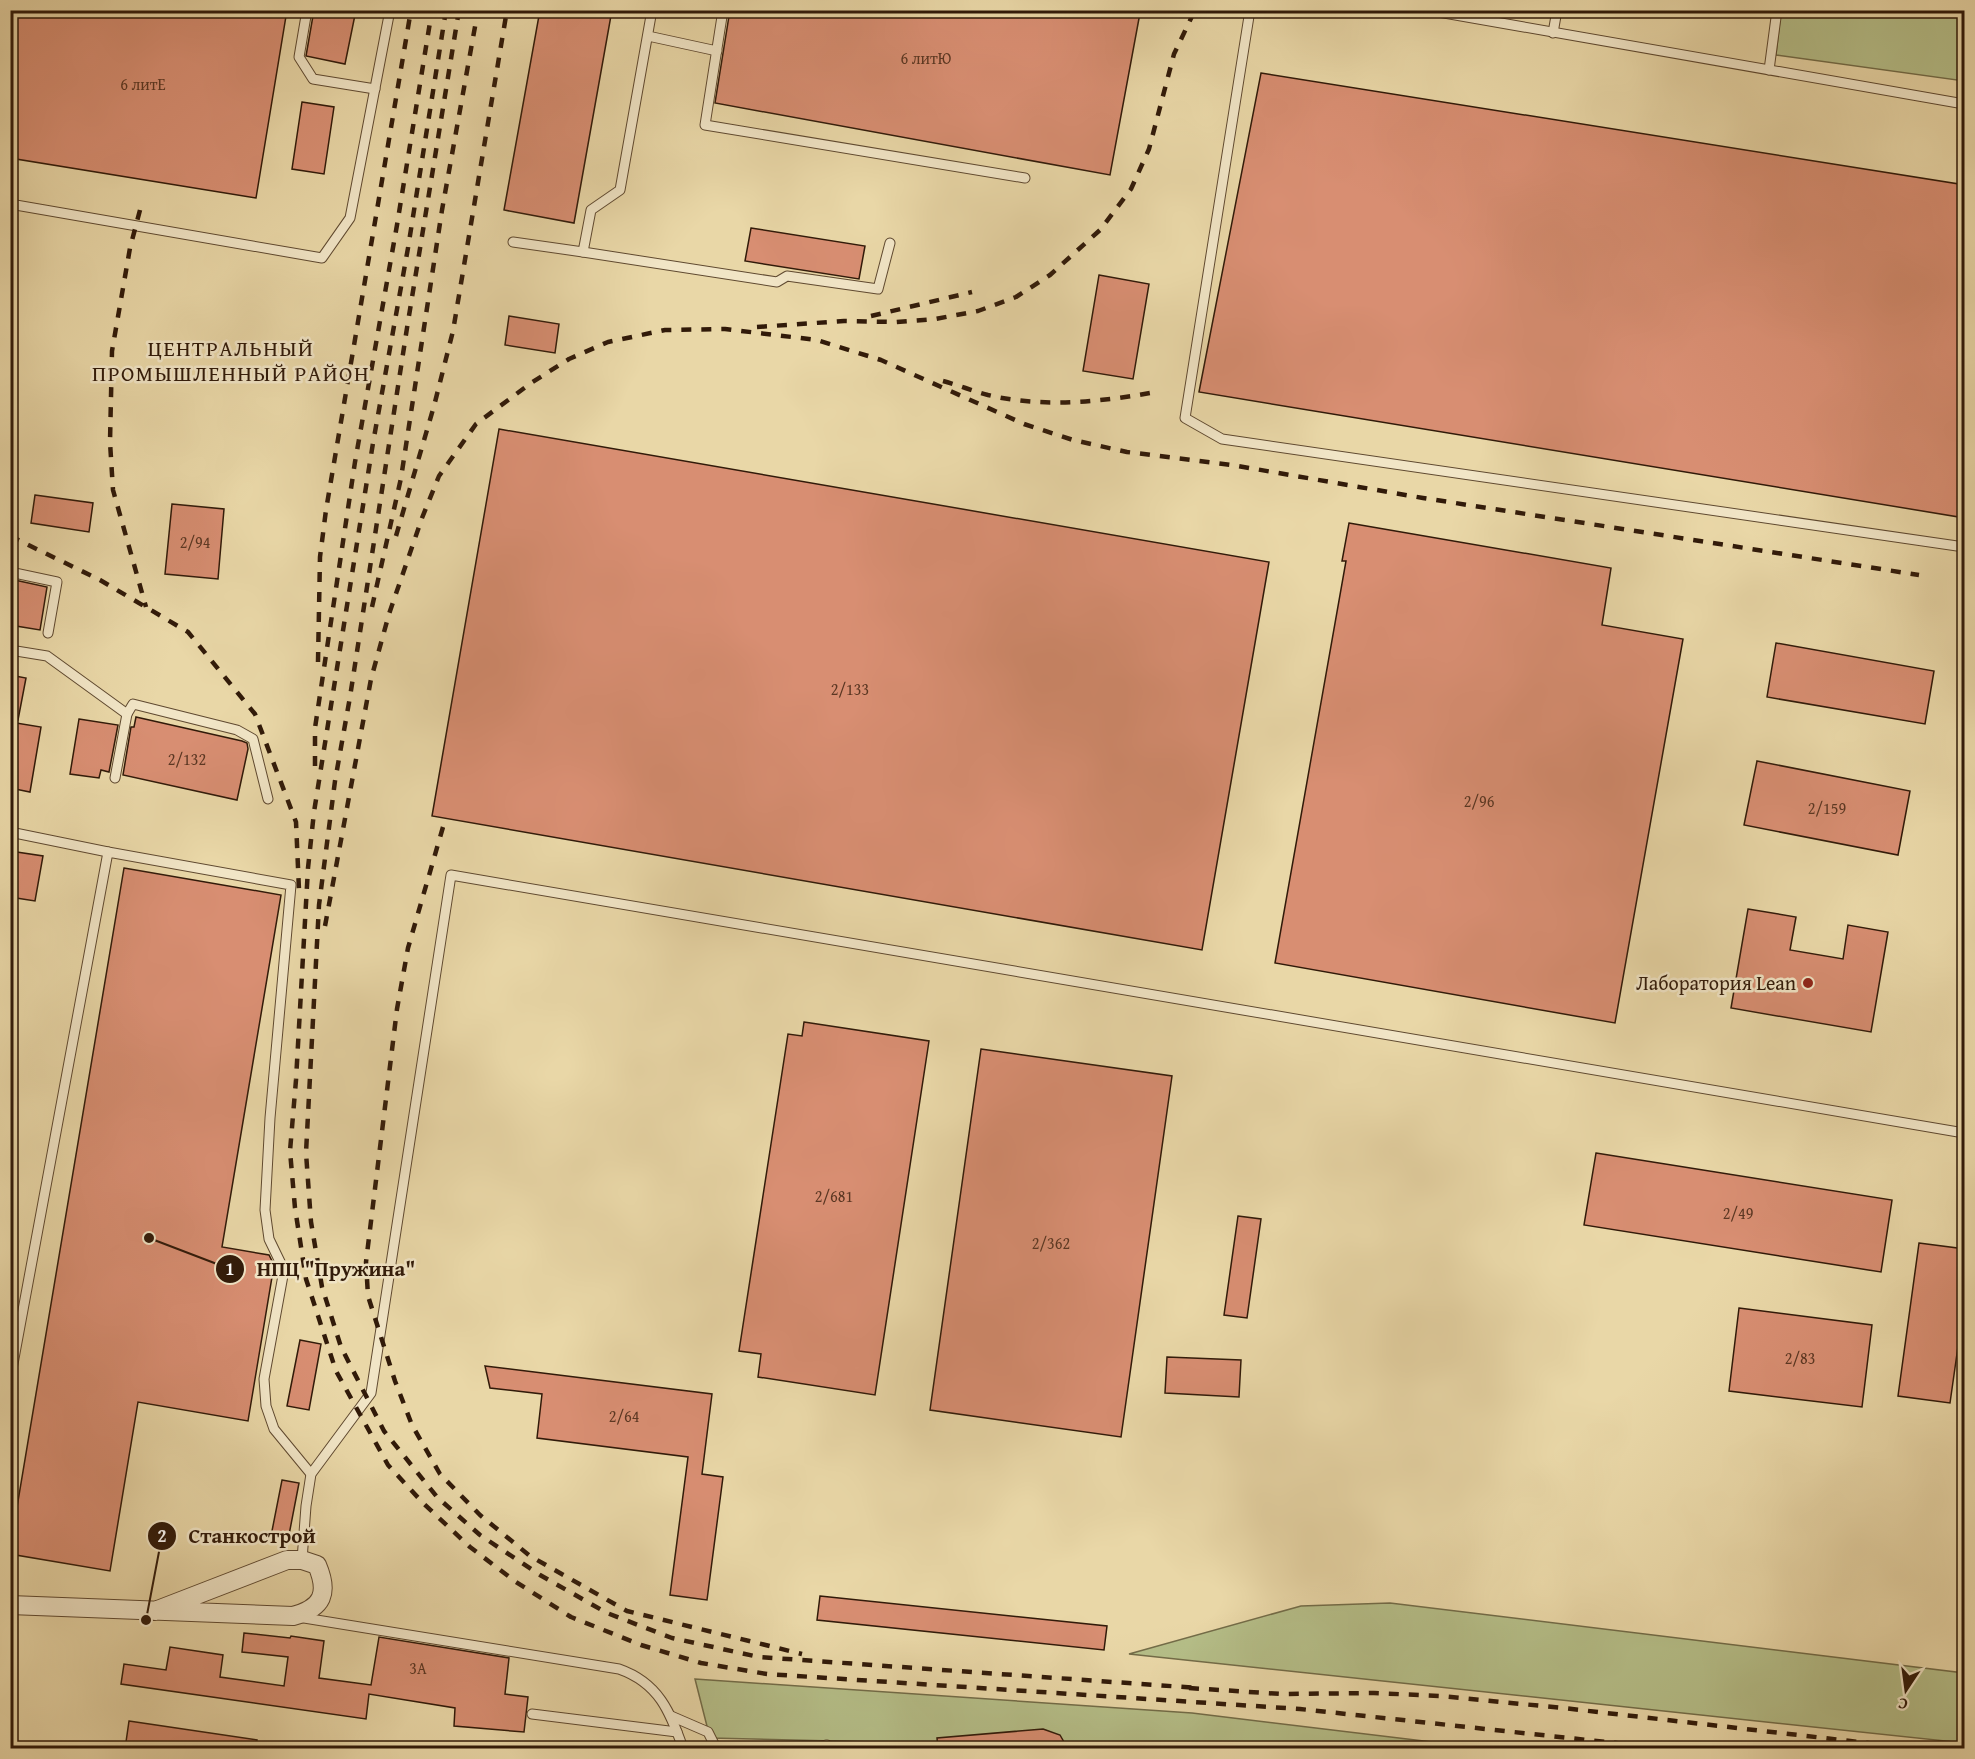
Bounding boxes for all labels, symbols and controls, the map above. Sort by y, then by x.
house number: 6 литЮ [901,46,952,70]
house number: 6 литЕ [120,72,166,96]
district label: ЦЕНТРАЛЬНЫЙ ПРОМЫШЛЕННЫЙ РАЙОН [92,332,370,389]
house number: 2/94 [180,530,211,554]
house number: 2/133 [831,677,869,701]
house number: 2/132 [168,747,206,771]
house number: 2/96 [1464,789,1495,813]
house number: 2/159 [1808,796,1846,820]
place label: Лаборатория Lean [1636,968,1796,997]
marker: Лаборатория Lean [1801,976,1815,990]
house number: 2/681 [815,1184,853,1208]
house number: 2/49 [1723,1201,1754,1225]
house number: 2/362 [1032,1231,1070,1255]
callout: НПЦ "Пружина" [215,1249,427,1288]
text: НПЦ "Пружина" [257,1253,415,1284]
text: 1 [225,1255,235,1282]
house number: 2/83 [1785,1346,1815,1370]
house number: 2/64 [609,1404,640,1428]
callout: Станкострой [147,1516,328,1555]
text: Станкострой [188,1520,316,1551]
text: 2 [157,1522,167,1549]
house number: 3А [409,1656,427,1680]
north arrow [1876,1660,1936,1720]
text: С [1896,1692,1910,1717]

